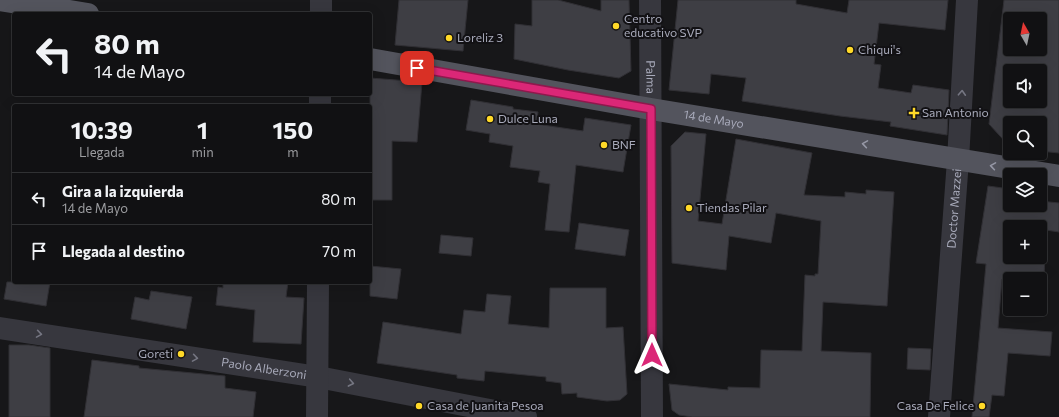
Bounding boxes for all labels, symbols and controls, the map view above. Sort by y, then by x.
place label: Centro educativo SVP [624,11,703,39]
north arrow [1003,12,1047,56]
map controls [1003,12,1047,316]
marker: Centro educativo SVP [611,21,621,31]
text: 80 m [94,26,160,60]
icon: left [28,28,80,80]
place label: Loreliz 3 [457,30,503,44]
marker: Loreliz 3 [444,33,454,43]
place label: Chiqui's [858,42,901,56]
marker: Chiqui's [845,45,855,55]
pin [400,51,434,85]
icon: arrive [406,57,428,79]
text: 14 de Mayo [94,60,185,82]
street label: Palma [644,60,658,94]
button: sound [1003,64,1047,108]
one-way arrow [957,90,966,96]
place label: San Antonio [922,105,989,119]
street label: 14 de Mayo [683,106,745,130]
marker: San Antonio [909,108,919,118]
place label: Dulce Luna [498,111,558,125]
marker: Dulce Luna [485,114,495,124]
text: 10:39 [71,115,133,144]
text: 1 [197,115,208,144]
text: 150 [272,115,313,144]
button: search [1003,116,1047,160]
place label: BNF [612,137,636,151]
marker: BNF [599,140,609,150]
one-way arrow [861,141,868,149]
text: Llegada [79,144,125,160]
text: min [191,144,214,160]
text: m [287,144,298,160]
one-way arrow [990,162,996,170]
street label: Doctor Mazzei [943,168,963,249]
button: layers [1003,168,1047,212]
text: Gira a la izquierda [62,182,184,200]
icon: left [28,188,50,210]
text: 80 m [321,190,356,208]
text: 14 de Mayo [62,200,128,216]
place label: Tiendas Pilar [697,200,767,214]
marker: Tiendas Pilar [684,203,694,213]
button: + [1003,220,1047,264]
icon: arrive [28,240,50,262]
text: Llegada al destino [62,242,185,260]
text: 70 m [322,242,356,260]
button: − [1003,272,1047,316]
one-way arrow [35,329,42,338]
position arrow [631,334,673,376]
place label: Goreti [138,346,173,360]
marker: Goreti [176,349,186,359]
one-way arrow [192,353,198,362]
street label: Paolo Alberzoni [220,354,308,381]
one-way arrow [347,379,354,387]
place label: Casa de Juanita Pesoa [427,398,544,413]
place label: Casa De Felice [897,398,974,412]
marker: Casa de Juanita Pesoa [414,401,424,411]
marker: Casa De Felice [977,401,987,411]

